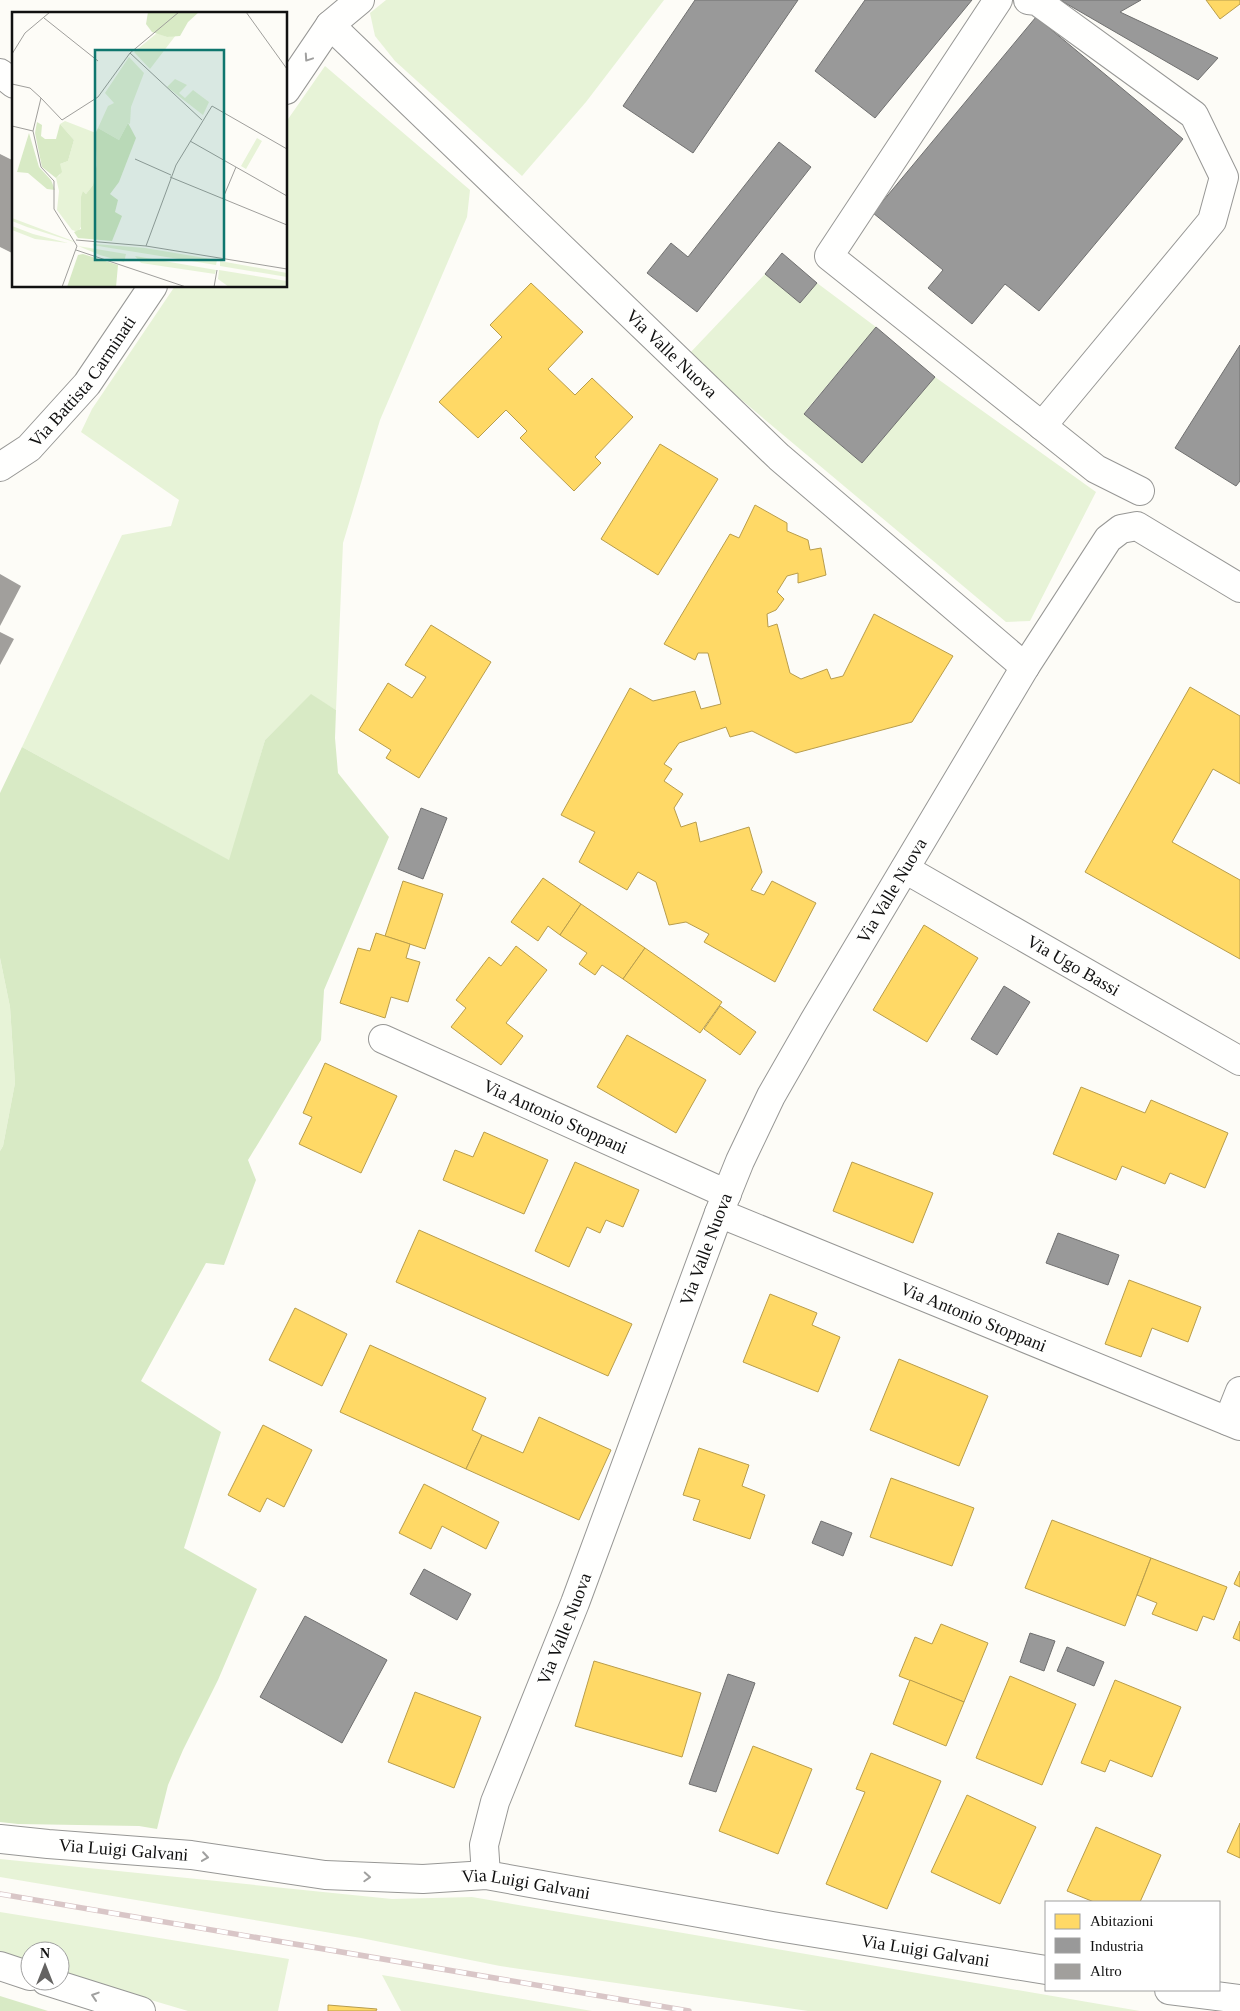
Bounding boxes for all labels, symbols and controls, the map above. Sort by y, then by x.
inset map [12,12,288,288]
one-way arrow [305,52,314,61]
street label: Via Valle Nuova [622,305,721,402]
street label: Via Battista Carminati [25,312,140,451]
street label: Via Valle Nuova [853,835,931,947]
street label: Via Ugo Bassi [1023,931,1123,1000]
street label: Via Antonio Stoppani [480,1075,631,1158]
street label: Via Valle Nuova [676,1190,736,1308]
street label: Via Antonio Stoppani [898,1278,1050,1356]
street label: Via Valle Nuova [533,1570,595,1688]
street label: Via Luigi Galvani [58,1835,189,1865]
one-way arrow [201,1852,210,1862]
street label: Via Luigi Galvani [461,1865,592,1903]
one-way arrow [363,1871,371,1882]
legend [1045,1901,1220,1991]
text: Abitazioni [1090,1913,1153,1929]
street label: Via Luigi Galvani [859,1930,991,1971]
text: Industria [1090,1938,1144,1954]
north arrow [20,1941,70,1991]
text: N [40,1946,50,1961]
text: Altro [1090,1963,1122,1979]
one-way arrow [91,1992,99,2002]

